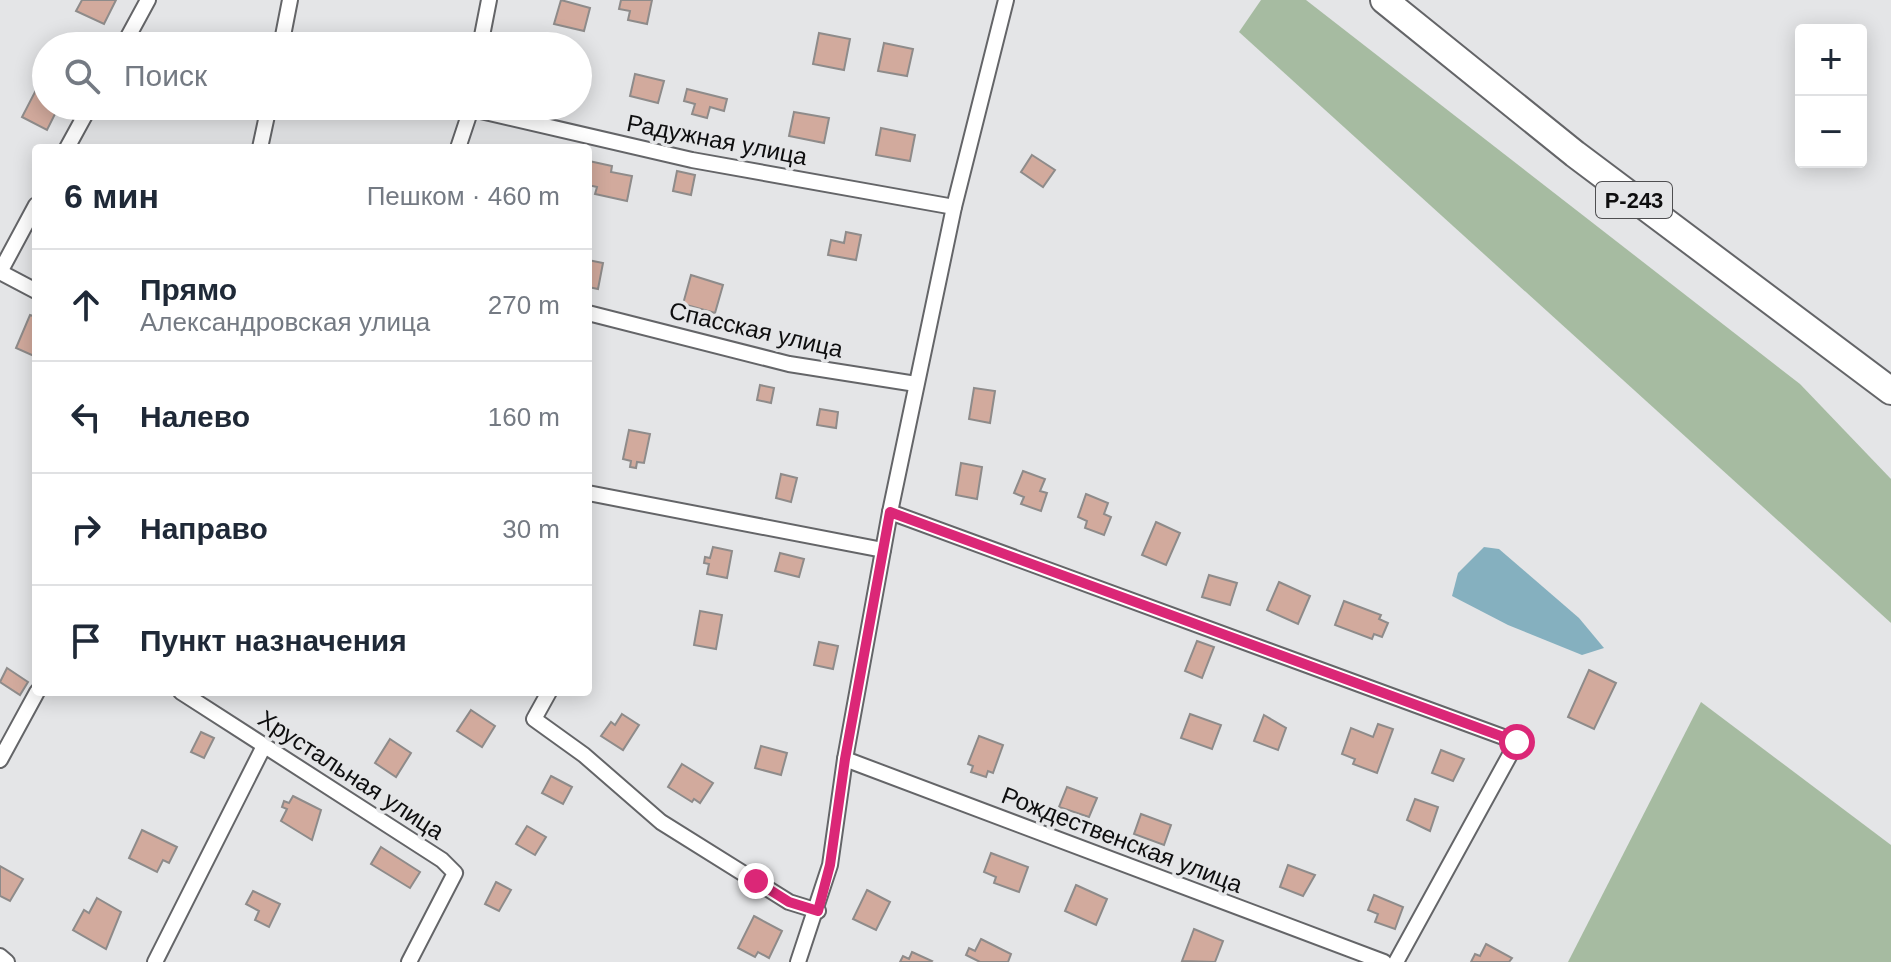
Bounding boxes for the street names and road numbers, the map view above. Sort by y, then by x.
street label: Радужная улица [625,109,810,170]
road number: Р-243 [1596,182,1672,218]
street label: Спасская улица [667,296,846,363]
street label: Хрустальная улица [253,705,450,845]
street label: Рождественская улица [998,781,1247,898]

